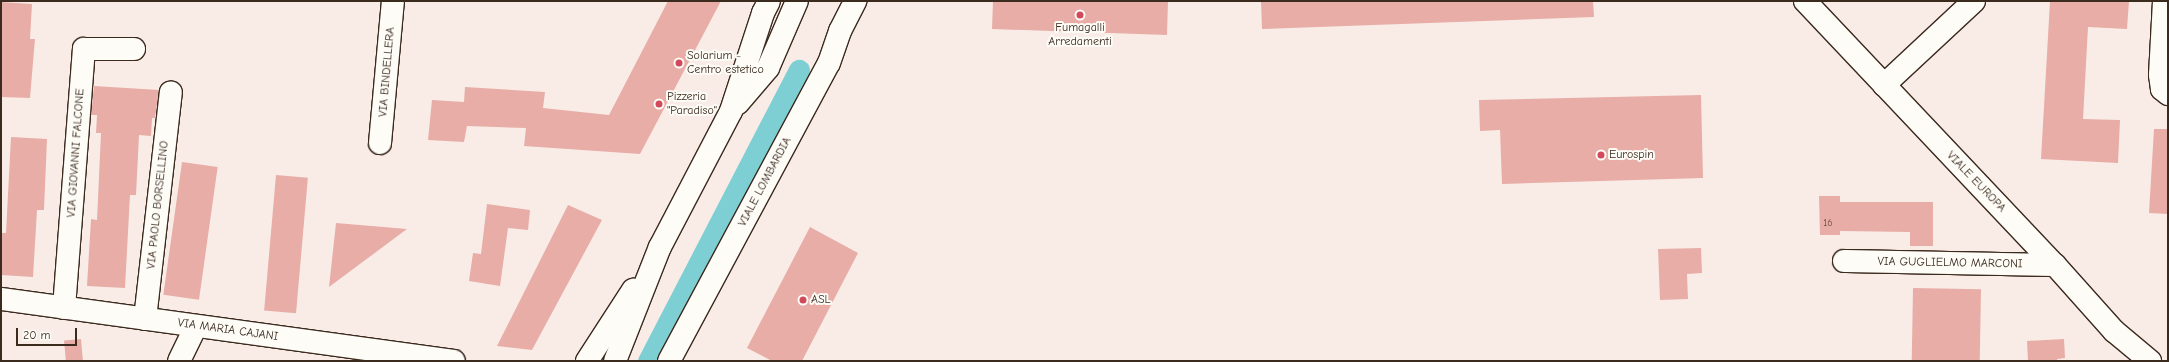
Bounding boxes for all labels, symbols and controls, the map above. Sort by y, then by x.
marker: Fumagalli Arredamenti [1075,10,1085,20]
place label: Fumagalli Arredamenti [1048,21,1112,49]
street label: VIA BINDELLERA [376,26,398,118]
place label: Solarium - Centro estetico [687,49,764,77]
marker: Solarium - Centro estetico [674,58,684,68]
street label: VIA GIOVANNI FALCONE [64,88,88,218]
place label: Pizzeria "Paradiso" [667,90,717,118]
marker: Pizzeria "Paradiso" [654,99,664,109]
street label: VIALE LOMBARDIA [735,135,795,229]
street label: VIA PAOLO BORSELLINO [144,140,172,270]
place label: Eurospin [1609,148,1654,162]
street label: VIALE EUROPA [1943,149,2009,215]
marker: Eurospin [1596,150,1606,160]
house number: 16 [1823,218,1833,230]
street label: VIA GUGLIELMO MARCONI [1877,255,2023,271]
place label: ASL [811,293,831,307]
marker: ASL [798,295,808,305]
street label: VIA MARIA CAJANI [177,316,279,344]
scale bar [18,320,79,346]
text: 20 m [23,328,51,342]

